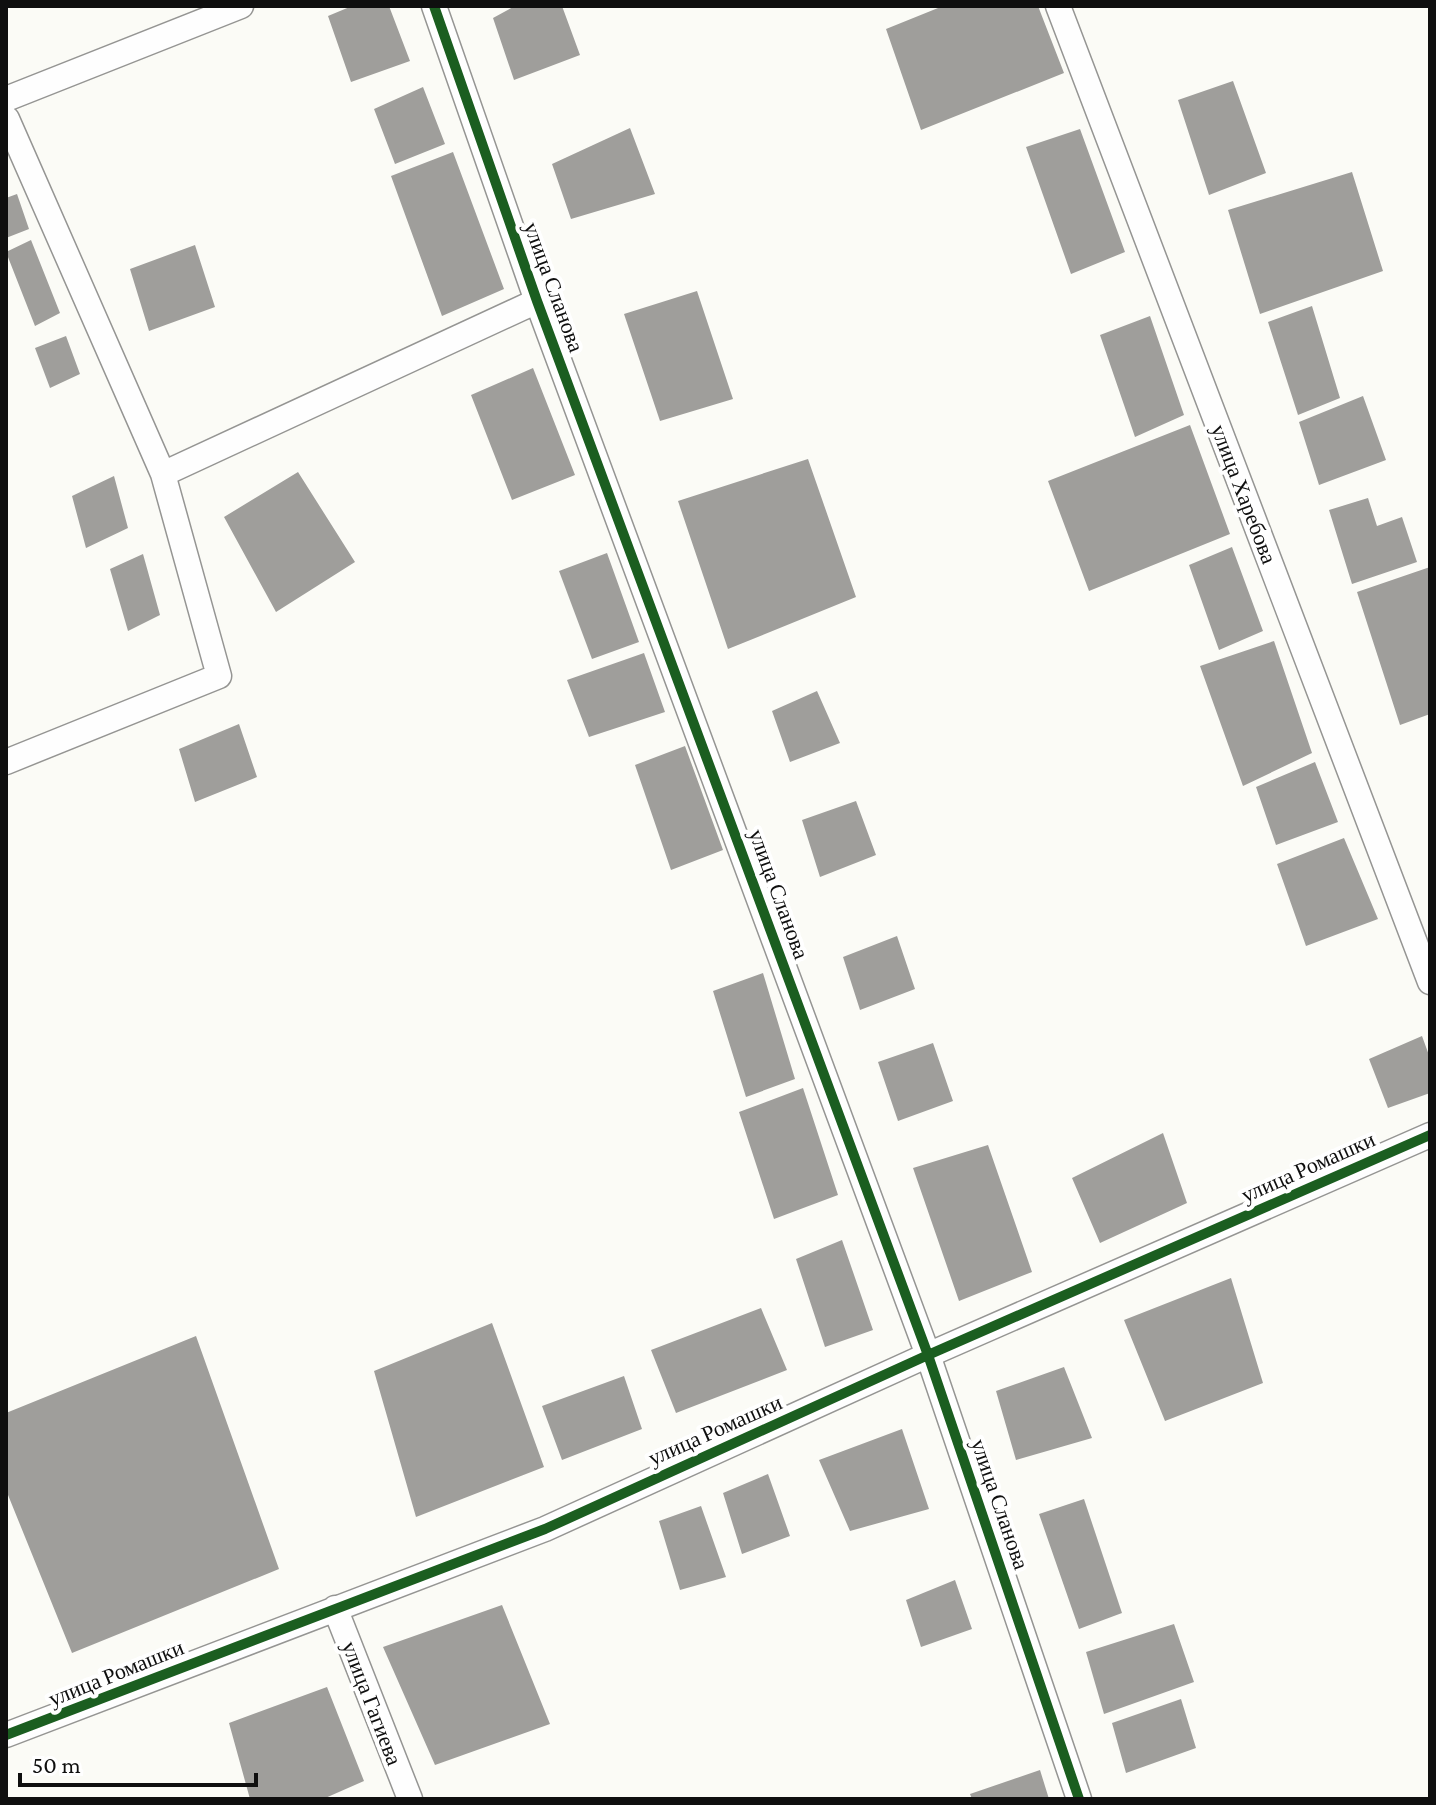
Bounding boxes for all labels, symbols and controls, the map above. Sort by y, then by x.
street label: улица Сланова [519,219,589,356]
street label: улица Харебова [1206,421,1282,567]
street label: улица Сланова [744,826,814,963]
street label: улица Ромашки [1237,1126,1379,1208]
street label: улица Ромашки [644,1389,786,1471]
street label: улица Сланова [966,1435,1034,1573]
street label: улица Ромашки [45,1634,187,1711]
street label: улица Гагиева [337,1637,407,1769]
scale bar [20,1737,256,1787]
text: 50 m [32,1751,81,1778]

